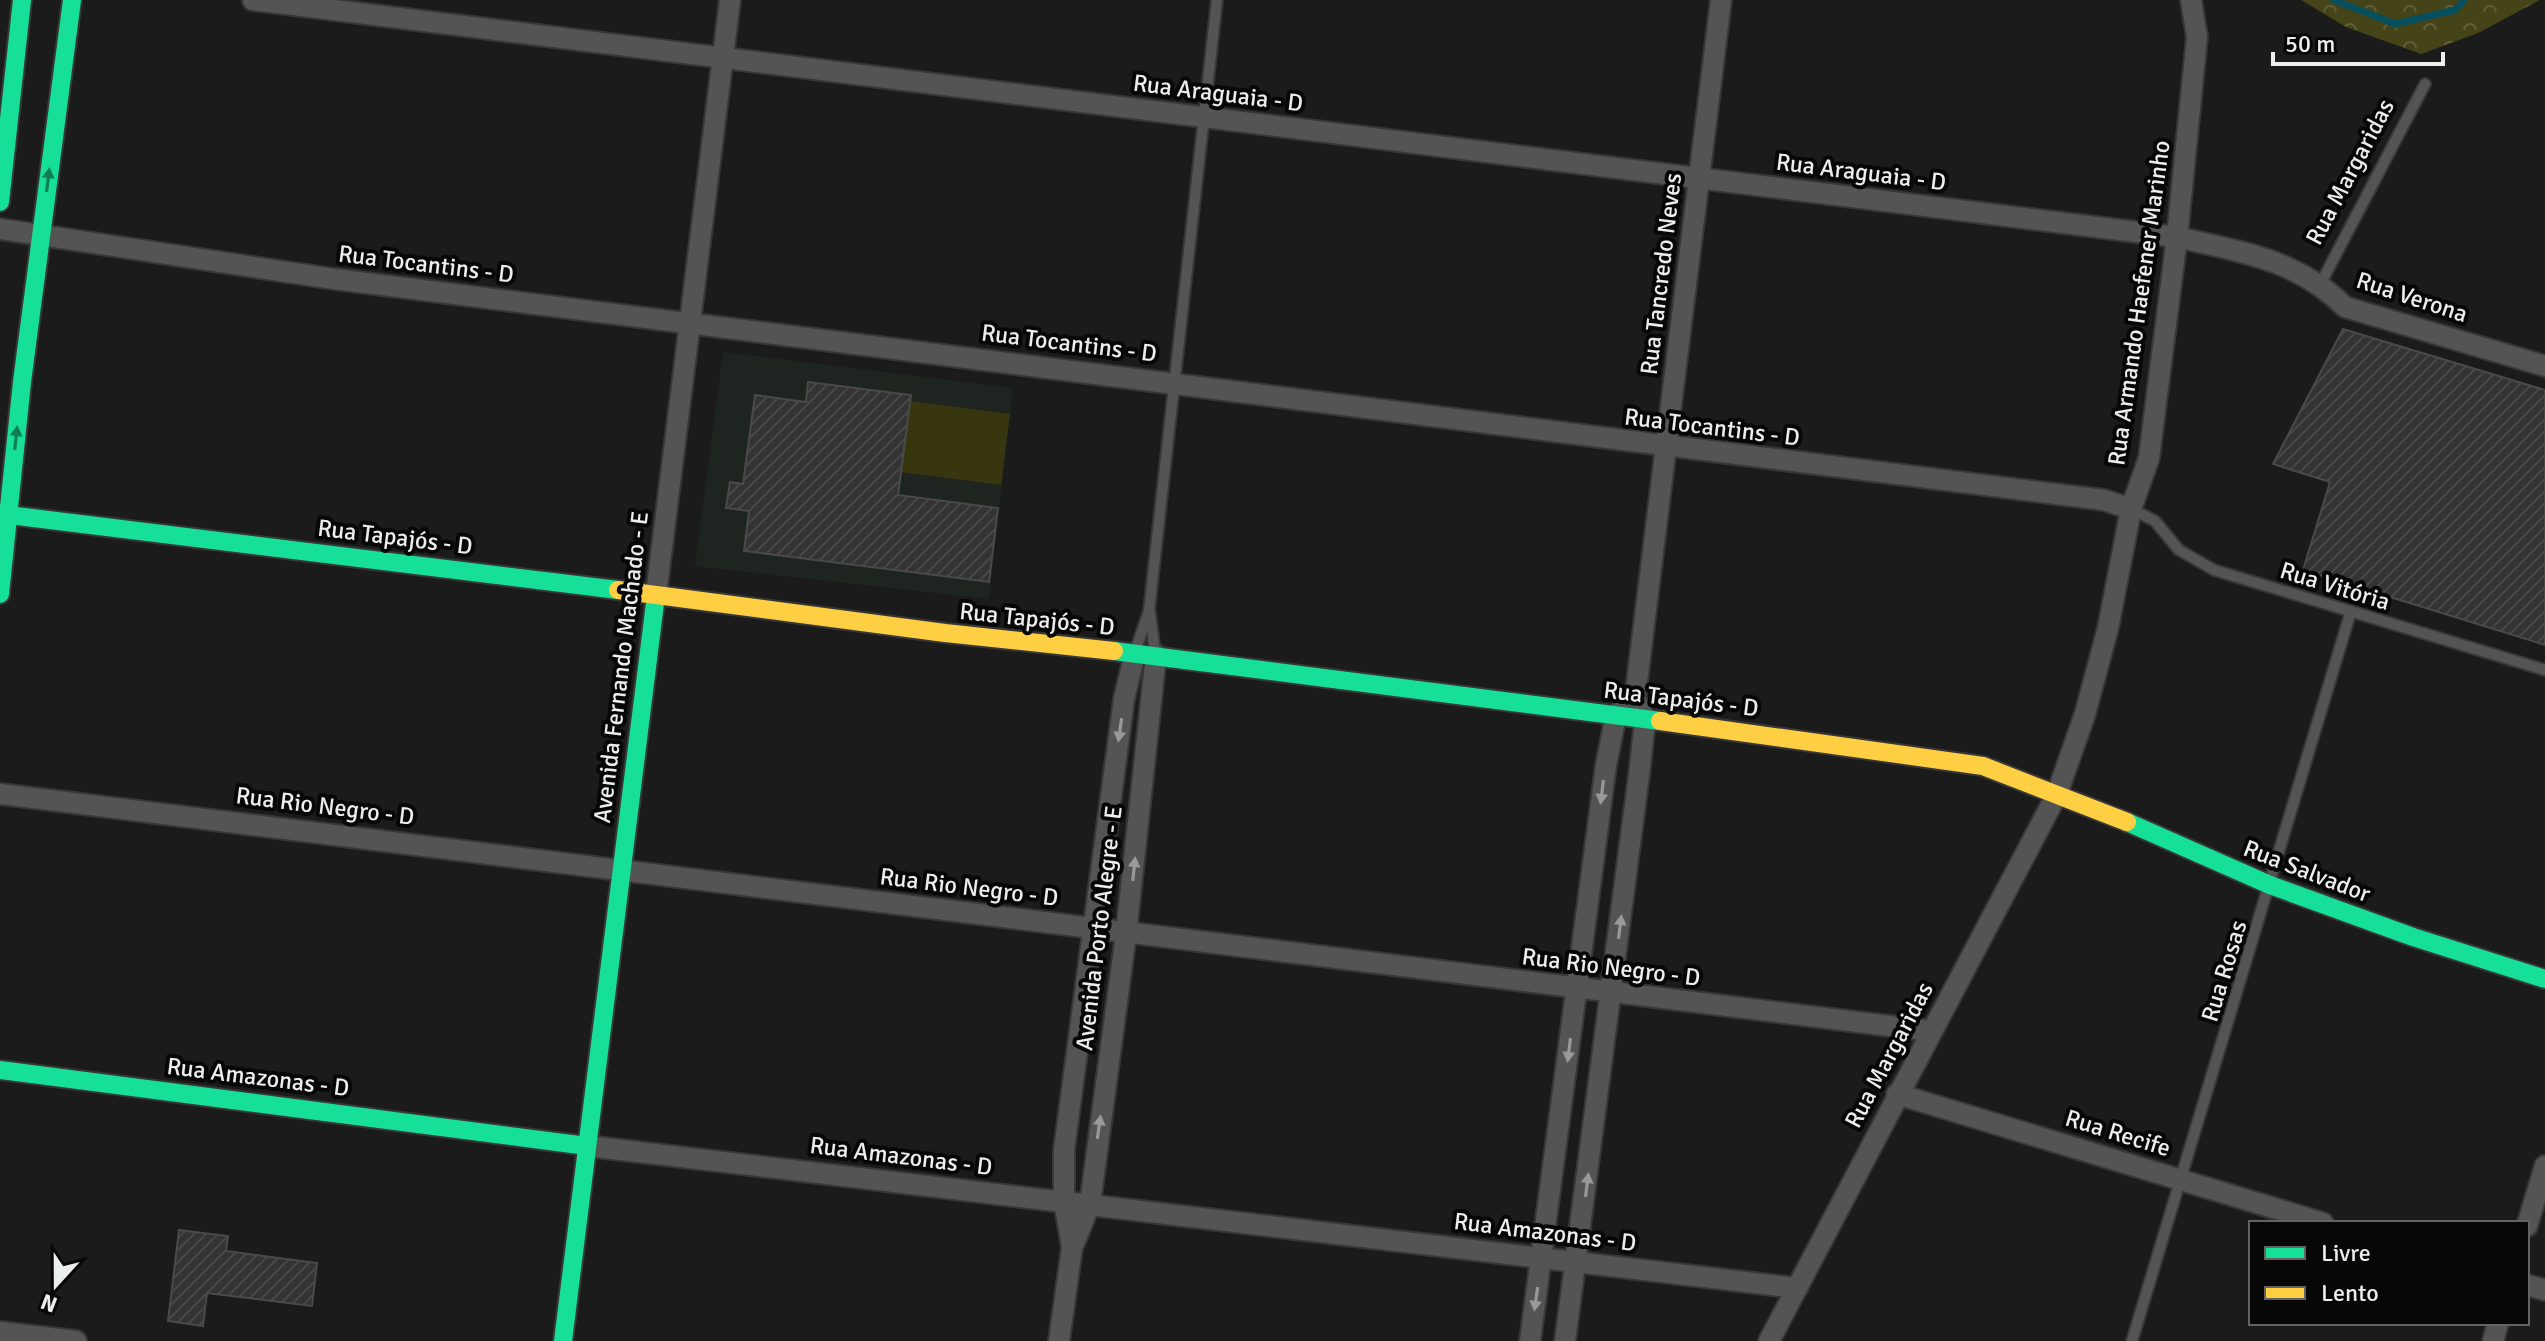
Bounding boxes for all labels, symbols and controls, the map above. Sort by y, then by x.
scale bar [2273,16,2443,66]
text: 50 m [2285,29,2335,59]
street label: Rua Araguaia - D [1131,68,1305,118]
street label: Rua Margaridas [2299,94,2401,250]
street label: Rua Armando Haefener Marinho [2101,138,2177,468]
street label: Rua Araguaia - D [1774,147,1948,197]
one-way arrow [42,167,55,192]
street label: Rua Tancredo Neves [1634,171,1688,377]
street label: Rua Tocantins - D [337,238,515,290]
street label: Rua Verona [2353,265,2471,329]
street label: Rua Tocantins - D [980,317,1158,369]
street label: Rua Tocantins - D [1623,401,1801,453]
one-way arrow [10,425,23,450]
street label: Avenida Fernando Machado - E [587,509,655,825]
street label: Rua Tapajós - D [316,513,474,561]
street label: Rua Vitória [2276,555,2394,617]
street label: Rua Tapajós - D [958,596,1116,642]
street label: Rua Tapajós - D [1602,675,1760,723]
one-way arrow [1113,717,1126,742]
street label: Rua Rio Negro - D [234,780,416,832]
one-way arrow [1595,780,1608,805]
street label: Avenida Porto Alegre - E [1069,804,1129,1052]
street label: Rua Salvador [2239,833,2375,909]
one-way arrow [1127,856,1140,881]
street label: Rua Rio Negro - D [878,861,1060,913]
one-way arrow [1614,914,1627,939]
street label: Rua Rosas [2194,917,2254,1025]
street label: Rua Rio Negro - D [1520,941,1702,993]
street label: Rua Margaridas [1838,977,1940,1133]
one-way arrow [1562,1038,1575,1063]
street label: Rua Amazonas - D [165,1051,351,1103]
street label: Rua Recife [2062,1103,2174,1163]
one-way arrow [1093,1114,1106,1139]
street label: Rua Amazonas - D [808,1130,994,1182]
one-way arrow [1581,1172,1594,1197]
street label: Rua Amazonas - D [1452,1206,1638,1258]
legend [2249,1221,2529,1325]
text: Livre [2321,1238,2371,1268]
north arrow [16,1245,96,1325]
text: Lento [2321,1278,2379,1308]
one-way arrow [1529,1287,1542,1312]
text: N [37,1288,61,1319]

